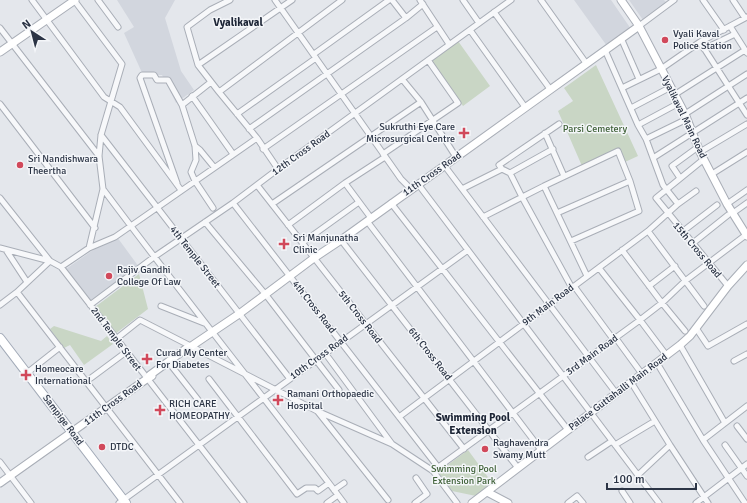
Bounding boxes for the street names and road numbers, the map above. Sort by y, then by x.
street label: Vyalikaval Main Road [659,74,709,160]
street label: 12th Cross Road [270,128,332,178]
street label: 11th Cross Road [400,149,464,199]
street label: 15th Cross Road [670,220,724,280]
street label: 4th Temple Street [167,224,223,291]
street label: 4th Cross Road [290,278,338,336]
street label: 9th Main Road [520,282,576,328]
street label: 5th Cross Road [336,288,384,346]
street label: 2nd Temple Street [88,305,144,374]
street label: 6th Cross Road [406,325,454,383]
street label: 10th Cross Road [288,332,350,382]
street label: 3rd Main Road [564,332,620,378]
street label: Palace Guttahalli Main Road [566,351,670,433]
street label: 11th Cross Road [82,378,144,428]
street label: Sampige Road [40,392,86,448]

